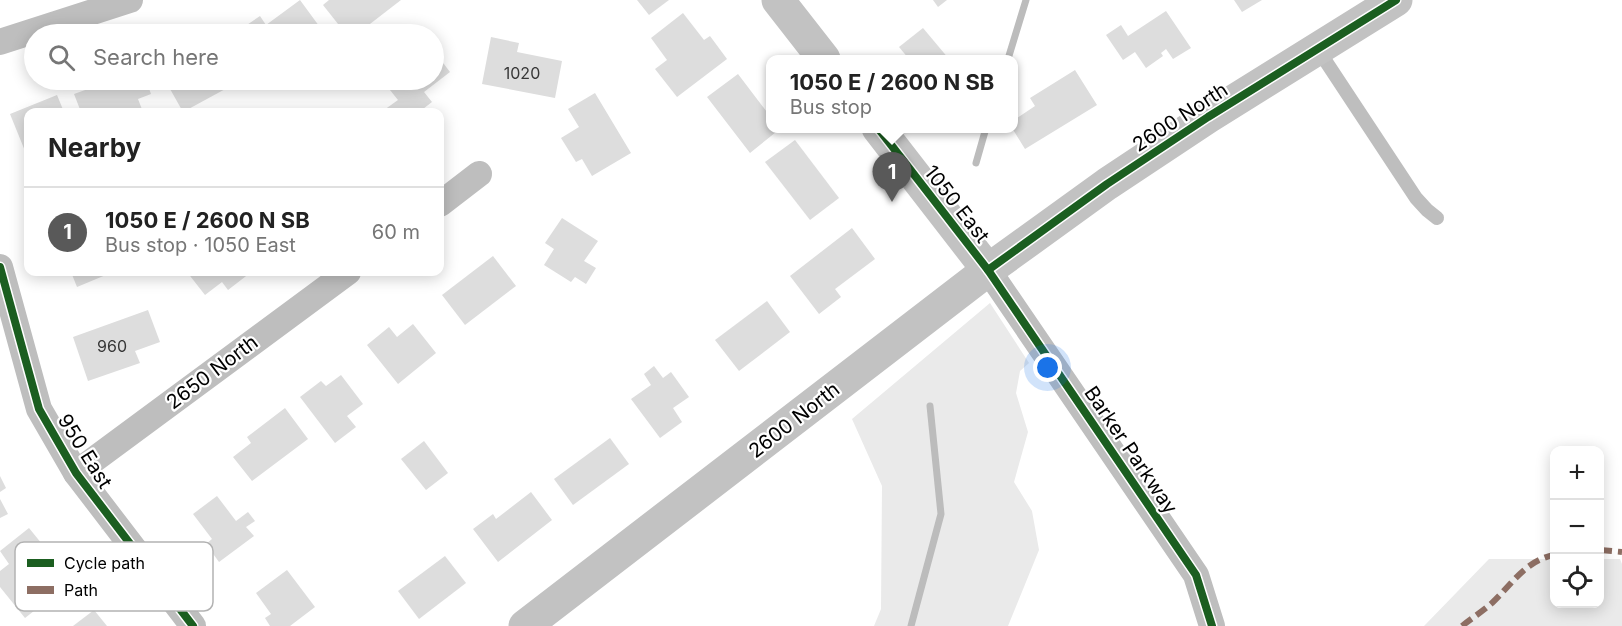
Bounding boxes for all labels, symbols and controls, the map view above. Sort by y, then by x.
search box [24,24,444,90]
icon: search [45,41,78,74]
text: Search here [93,44,219,70]
popup [766,55,1018,133]
house number: 1020 [504,63,540,83]
text: 1050 E / 2600 N SB [790,69,994,95]
street label: 2600 North [1128,77,1232,157]
text: Bus stop [790,95,872,119]
text: Nearby [48,132,141,163]
pin: 1 [872,152,912,202]
street label: 1050 East [919,161,995,248]
text: 1050 E / 2600 N SB [105,207,310,233]
text: 1 [63,220,72,244]
text: 60 m [372,220,420,244]
text: Bus stop · 1050 East [105,233,296,257]
street label: 2650 North [162,330,262,414]
house number: 960 [97,336,127,356]
your location [1033,353,1062,382]
street label: 2600 North [744,377,844,463]
street label: Barker Parkway [1079,382,1183,518]
street label: 950 East [53,409,117,493]
map controls [1550,446,1604,608]
button: + [1550,446,1604,500]
button: − [1550,500,1604,554]
legend [15,542,213,611]
text: Cycle path [64,553,145,573]
button: locate [1550,554,1604,608]
text: Path [64,580,98,600]

